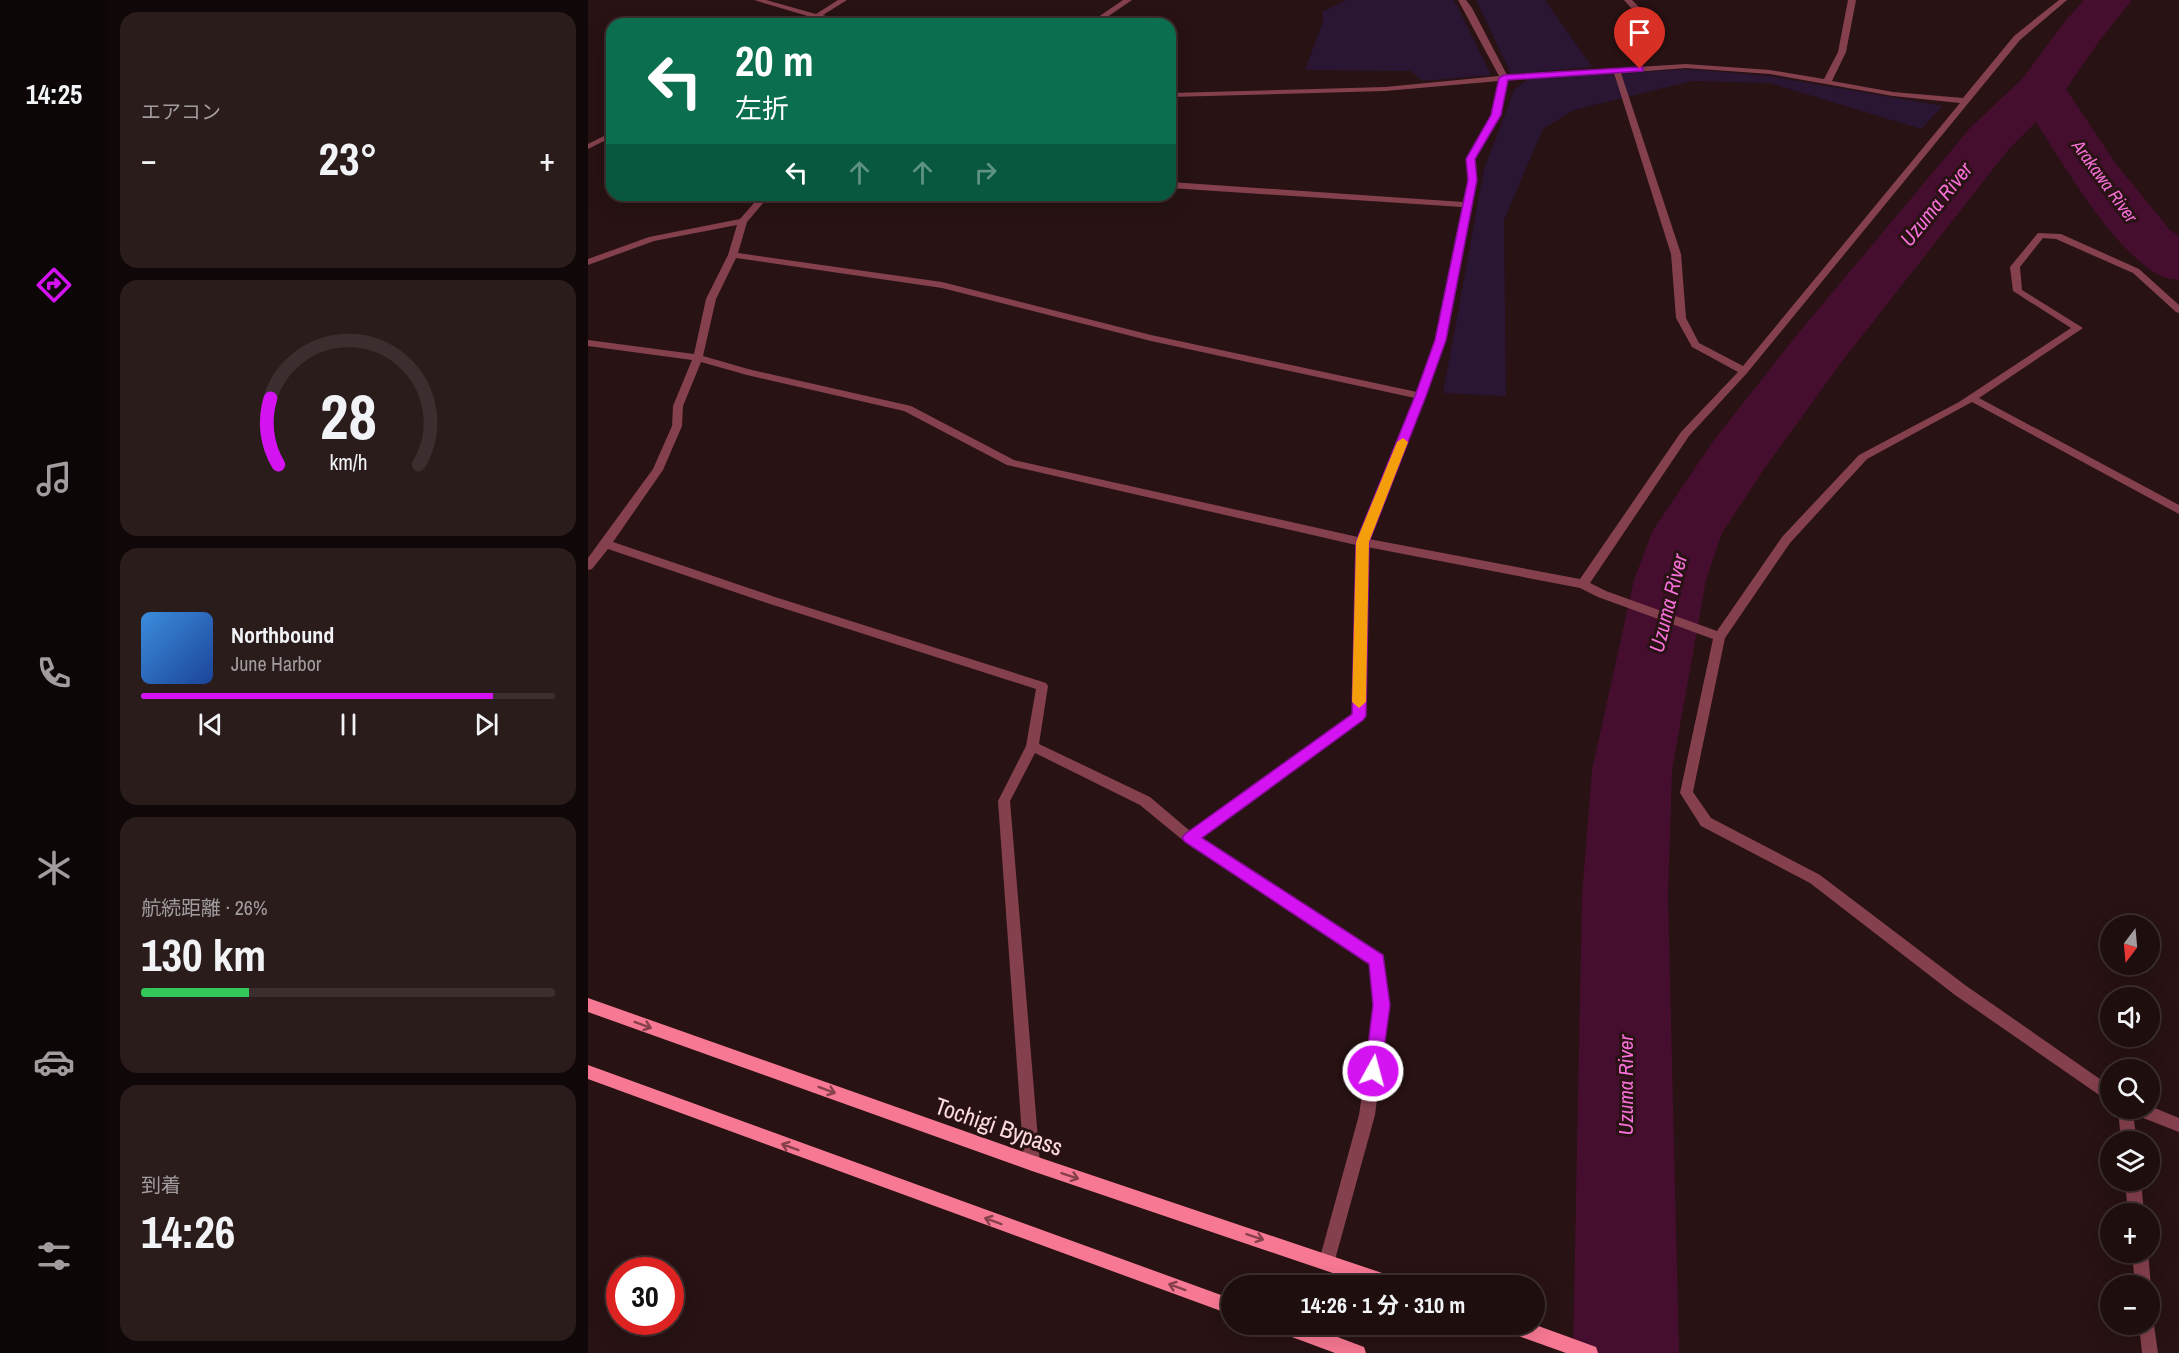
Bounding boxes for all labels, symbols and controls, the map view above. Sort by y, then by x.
pin [1614,7,1665,69]
icon: arrive [1623,16,1656,49]
text: 20 m [735,33,814,89]
icon: left [636,42,714,120]
text: 14:25 [26,76,82,112]
text: 左折 [735,90,789,126]
text: エアコン [141,98,221,125]
text: 23° [318,128,378,189]
water label: Arakawa River [2066,134,2144,228]
text: − [141,137,157,181]
text: + [539,137,555,181]
water label: Uzuma River [1893,155,1980,252]
icon: left [780,156,813,189]
icon: ahead [843,156,876,189]
icon: ahead [906,156,939,189]
icon: right [969,156,1002,189]
icon: directions [33,264,75,306]
text: 28 [320,374,376,458]
text: km/h [329,449,367,478]
icon: music [33,458,75,500]
water label: Uzuma River [1642,550,1695,655]
text: Northbound [231,620,334,650]
text: June Harbor [231,650,321,677]
icon: phone [33,652,75,694]
icon: previous [194,708,227,741]
icon: pause [332,708,365,741]
icon: next [470,708,503,741]
icon: climate [33,847,75,889]
text: 航続距離 · 26% [141,894,268,921]
north arrow [2100,915,2160,975]
map controls [2100,915,2160,1335]
text: 130 km [141,924,266,985]
button: sound [2100,987,2160,1047]
one-way arrow [633,1020,652,1031]
water label: Uzuma River [1611,1034,1640,1135]
position arrow [1341,1039,1405,1103]
icon: car [33,1041,75,1083]
button: search [2100,1059,2160,1119]
one-way arrow [817,1086,836,1097]
street label: Tochigi Bypass [931,1089,1067,1163]
button: layers [2100,1131,2160,1191]
one-way arrow [781,1140,800,1151]
text: 到着 [141,1171,181,1198]
one-way arrow [1060,1171,1079,1182]
text: 14:26 [141,1201,235,1262]
button: + [2100,1203,2160,1263]
one-way arrow [984,1214,1003,1225]
one-way arrow [1245,1232,1264,1243]
icon: filters [33,1235,75,1277]
speed limit sign: 30 [606,1257,684,1335]
button: − [2100,1275,2160,1335]
one-way arrow [1168,1281,1186,1292]
text: 14:26 · 1 分 · 310 m [1301,1290,1465,1320]

